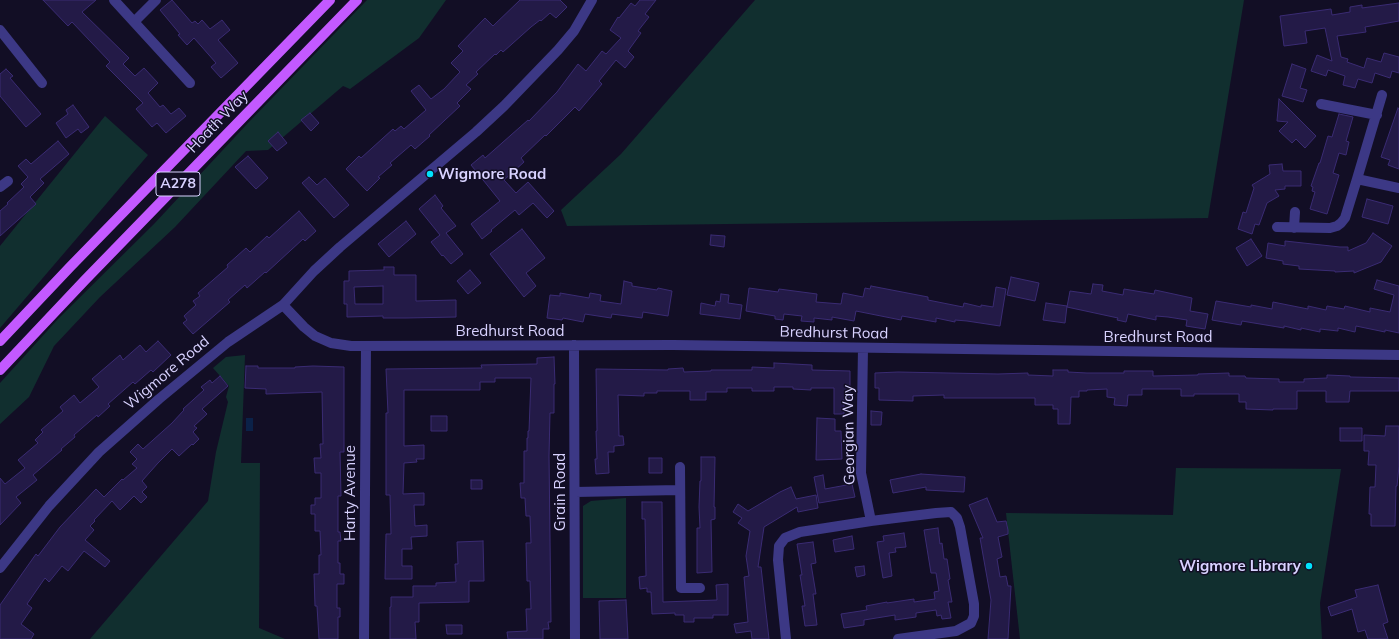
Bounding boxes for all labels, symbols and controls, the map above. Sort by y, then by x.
street label: Hoath Way [184,87,252,157]
place label: Wigmore Road [438,165,546,183]
marker: Wigmore Road [425,169,435,179]
road number: A278 [156,172,200,196]
street label: Bredhurst Road [456,322,564,340]
street label: Bredhurst Road [779,323,889,343]
street label: Bredhurst Road [1104,328,1212,346]
street label: Wigmore Road [121,332,213,414]
street label: Georgian Way [839,385,859,485]
street label: Harty Avenue [341,445,359,541]
street label: Grain Road [551,453,569,531]
place label: Wigmore Library [1179,557,1301,575]
marker: Wigmore Library [1304,561,1314,571]

